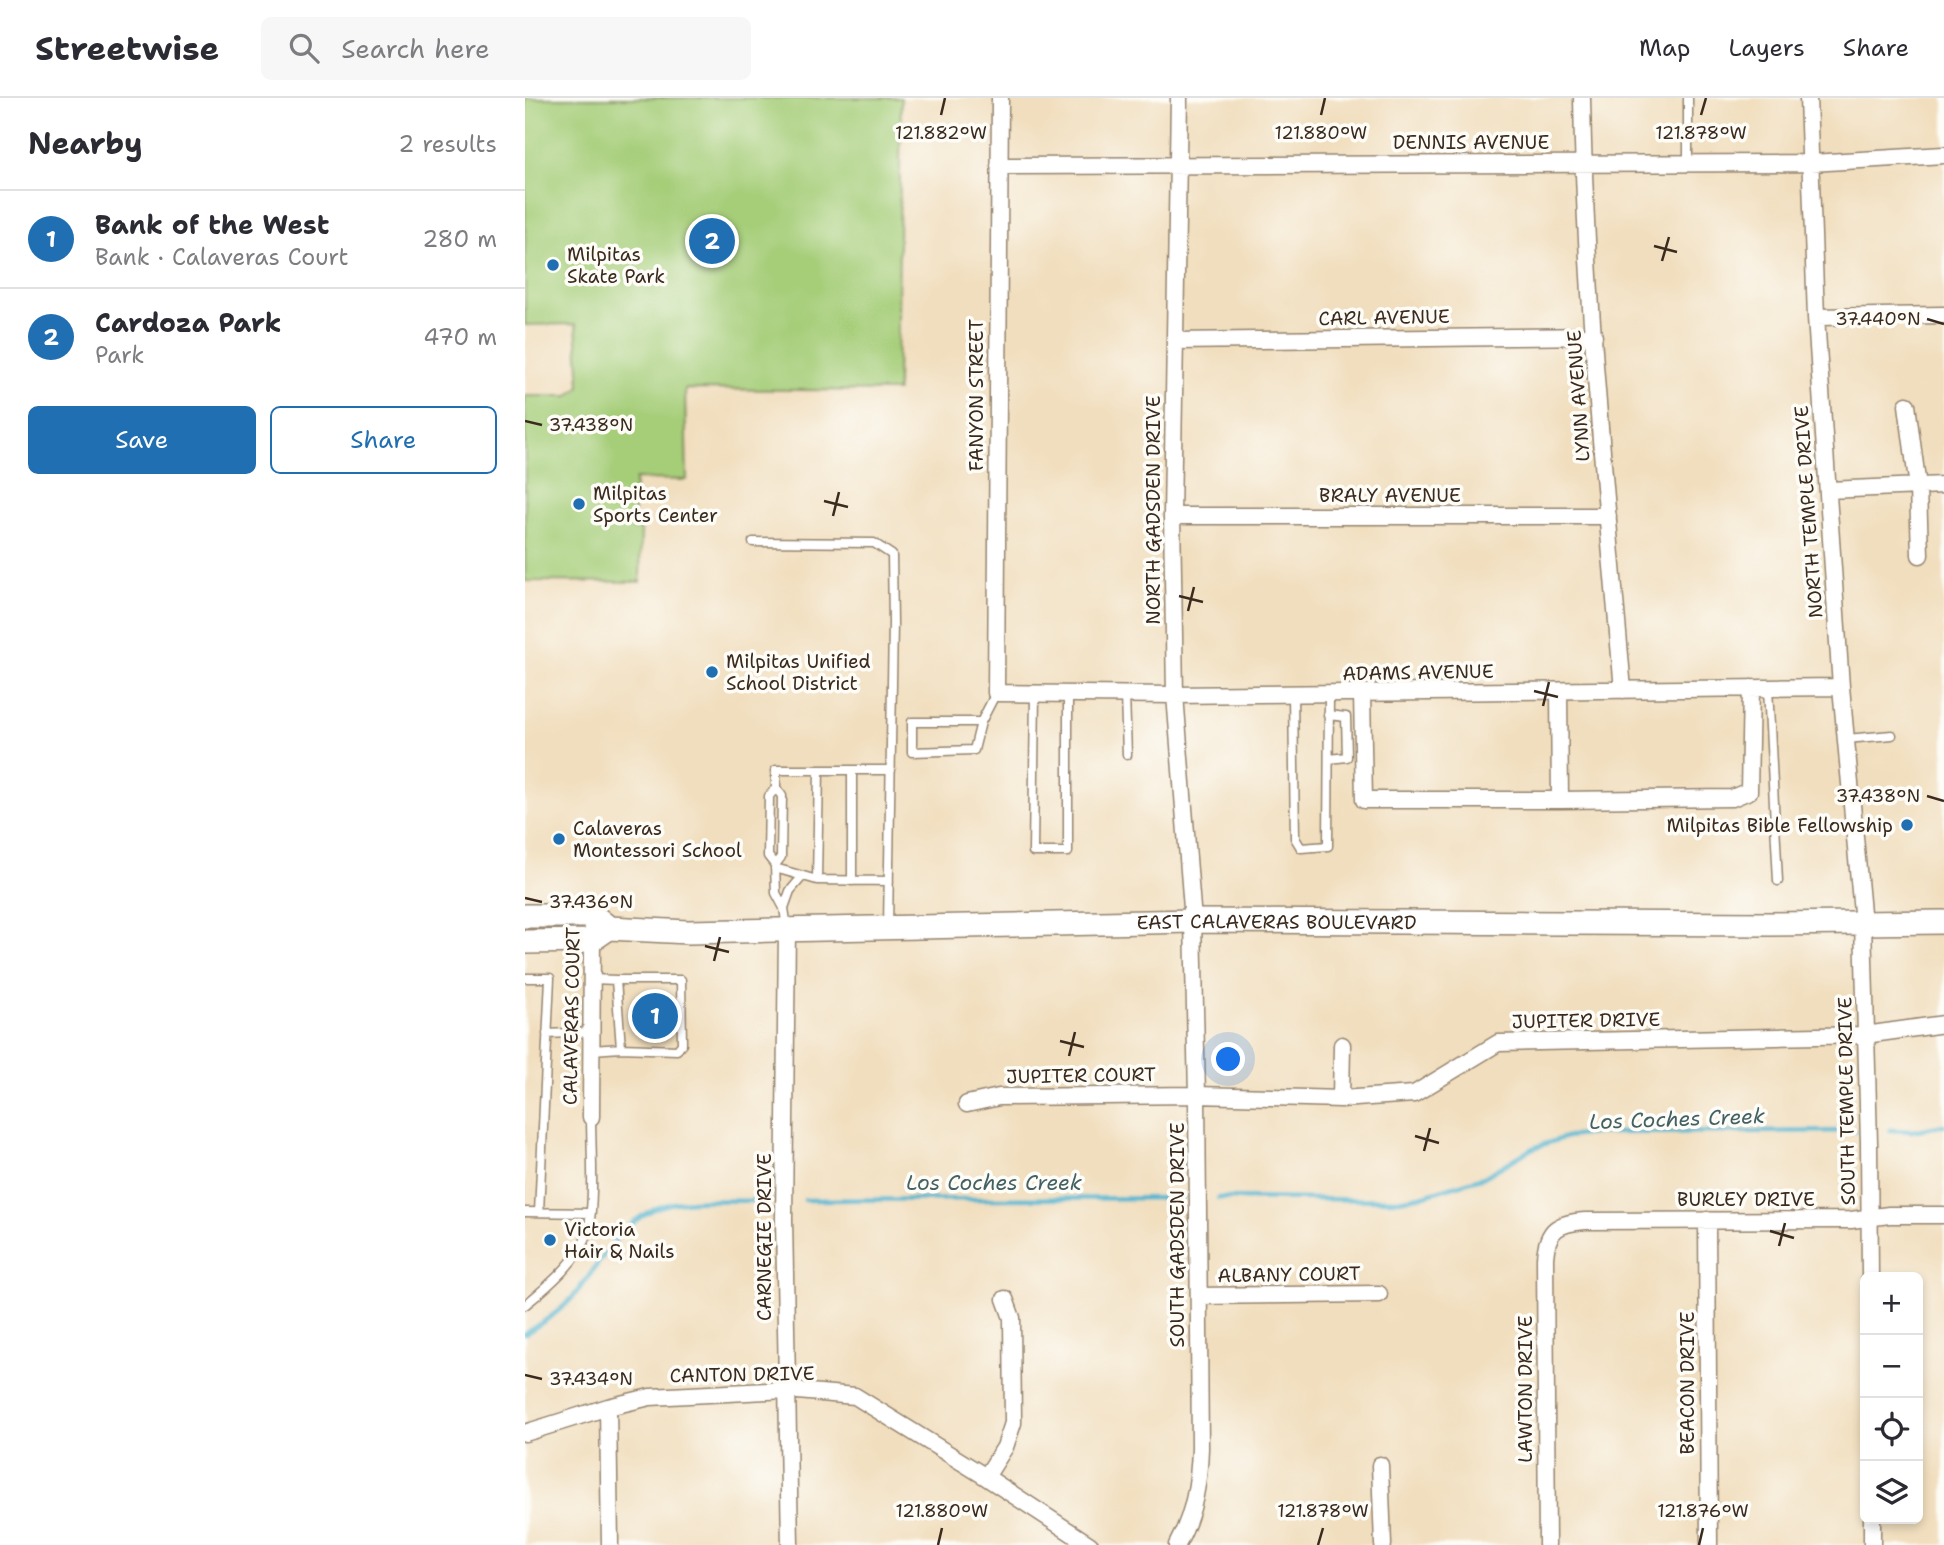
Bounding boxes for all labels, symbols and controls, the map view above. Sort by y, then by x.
search box [261,17,751,80]
text: Streetwise [35,26,219,71]
icon: search [285,29,323,67]
text: Search here [341,31,490,66]
text: Map [1639,32,1690,64]
text: Layers [1728,32,1805,64]
text: Share [1843,32,1909,64]
text: 121.882°W [895,121,987,145]
text: 121.880°W [1275,121,1367,145]
text: 121.878°W [1655,121,1747,145]
text: Nearby [28,123,143,164]
text: 2 results [398,129,497,159]
street label: DENNIS AVENUE [1393,130,1549,155]
text: Bank of the West [95,207,329,242]
pin: 2 [689,215,735,267]
text: 1 [46,224,56,254]
text: 280 m [422,224,497,254]
text: Bank · Calaveras Court [95,242,349,272]
place label: Milpitas Skate Park [567,242,665,289]
marker: Milpitas Skate Park [545,257,561,273]
street label: CARL AVENUE [1318,304,1450,331]
text: Cardoza Park [95,305,281,340]
text: 37.440°N [1835,307,1921,331]
street label: FANYON STREET [964,318,989,471]
text: 2 [43,322,59,352]
text: 470 m [423,322,497,352]
street label: LYNN AVENUE [1561,329,1596,463]
text: Park [95,340,144,370]
street label: NORTH GADSDEN DRIVE [1141,395,1166,625]
street label: NORTH TEMPLE DRIVE [1789,405,1828,619]
button: Save [28,406,256,474]
button: Share [270,406,497,474]
text: 37.438°N [549,413,633,437]
place label: Milpitas Sports Center [593,481,718,528]
street label: BRALY AVENUE [1319,483,1461,508]
marker: Milpitas Sports Center [571,496,587,512]
place label: Milpitas Unified School District [726,649,871,696]
street label: ADAMS AVENUE [1342,659,1494,686]
marker: Milpitas Unified School District [704,664,720,680]
text: 37.438°N [1836,784,1920,808]
place label: Milpitas Bible Fellowship [1666,813,1893,838]
place label: Calaveras Montessori School [573,816,742,863]
marker: Milpitas Bible Fellowship [1899,817,1915,833]
marker: Calaveras Montessori School [551,831,567,847]
text: 37.436°N [549,890,633,914]
street label: EAST CALAVERAS BOULEVARD [1136,909,1417,935]
street label: CALAVERAS COURT [557,926,586,1105]
pin: 1 [632,990,678,1042]
street label: SOUTH TEMPLE DRIVE [1832,996,1861,1206]
street label: JUPITER DRIVE [1511,1007,1661,1034]
your location [1211,1042,1245,1076]
street label: JUPITER COURT [1006,1062,1156,1089]
water label: Los Coches Creek [1589,1102,1765,1136]
street label: SOUTH GADSDEN DRIVE [1165,1122,1190,1348]
street label: CARNEGIE DRIVE [752,1153,777,1321]
water label: Los Coches Creek [906,1169,1082,1197]
street label: BURLEY DRIVE [1677,1187,1815,1212]
place label: Victoria Hair & Nails [564,1217,675,1264]
marker: Victoria Hair & Nails [542,1232,558,1248]
street label: ALBANY COURT [1217,1261,1361,1288]
map controls [1860,1272,1923,1524]
button: + [1860,1272,1923,1335]
street label: BEACON DRIVE [1675,1311,1700,1455]
street label: LAWTON DRIVE [1513,1315,1538,1463]
button: − [1860,1335,1923,1398]
street label: CANTON DRIVE [669,1361,815,1388]
text: 37.434°N [549,1367,633,1391]
button: locate [1860,1398,1923,1461]
button: layers [1860,1461,1923,1524]
text: 121.880°W [896,1499,988,1523]
text: 121.878°W [1277,1499,1369,1523]
text: 121.876°W [1657,1499,1749,1523]

